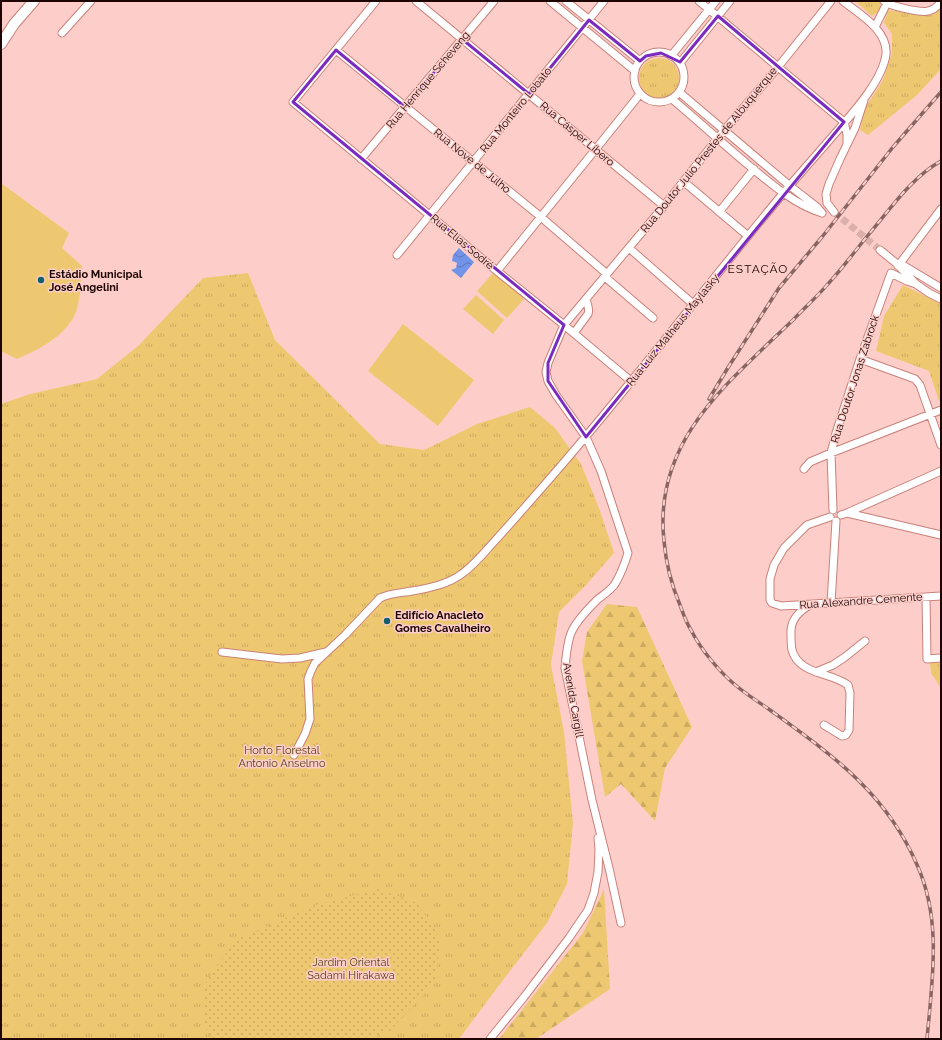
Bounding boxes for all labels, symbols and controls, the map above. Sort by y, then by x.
street label: Rua Henrique Scheveng [384,29,472,131]
street label: Rua Monteiro Lobato [478,64,555,155]
street label: Rua Doutor Julio Prestes de Albuquerque [638,64,780,235]
street label: Rua Cásper Líbero [537,99,617,169]
street label: Rua Nove de Julho [431,126,514,196]
street label: Rua Elias Sodré [428,212,497,273]
district label: ESTAÇÃO [728,262,788,276]
place label: Estádio Municipal José Angelini [49,268,143,294]
street label: Rua Luiz Matheus Maylasky [624,271,722,389]
marker: Estádio Municipal José Angelini [36,275,46,285]
street label: Rua Doutor Jonas Zabrock [828,313,882,445]
street label: Rua Alexandre Cemente [799,590,924,612]
place label: Edifício Anacleto Gomes Cavalheiro [395,609,491,635]
marker: Edifício Anacleto Gomes Cavalheiro [382,616,392,626]
street label: Avenida Cargill [560,661,586,739]
park label: Horto Florestal Antonio Anselmo [238,744,326,770]
park label: Jardim Oriental Sadami Hirakawa [307,956,395,982]

